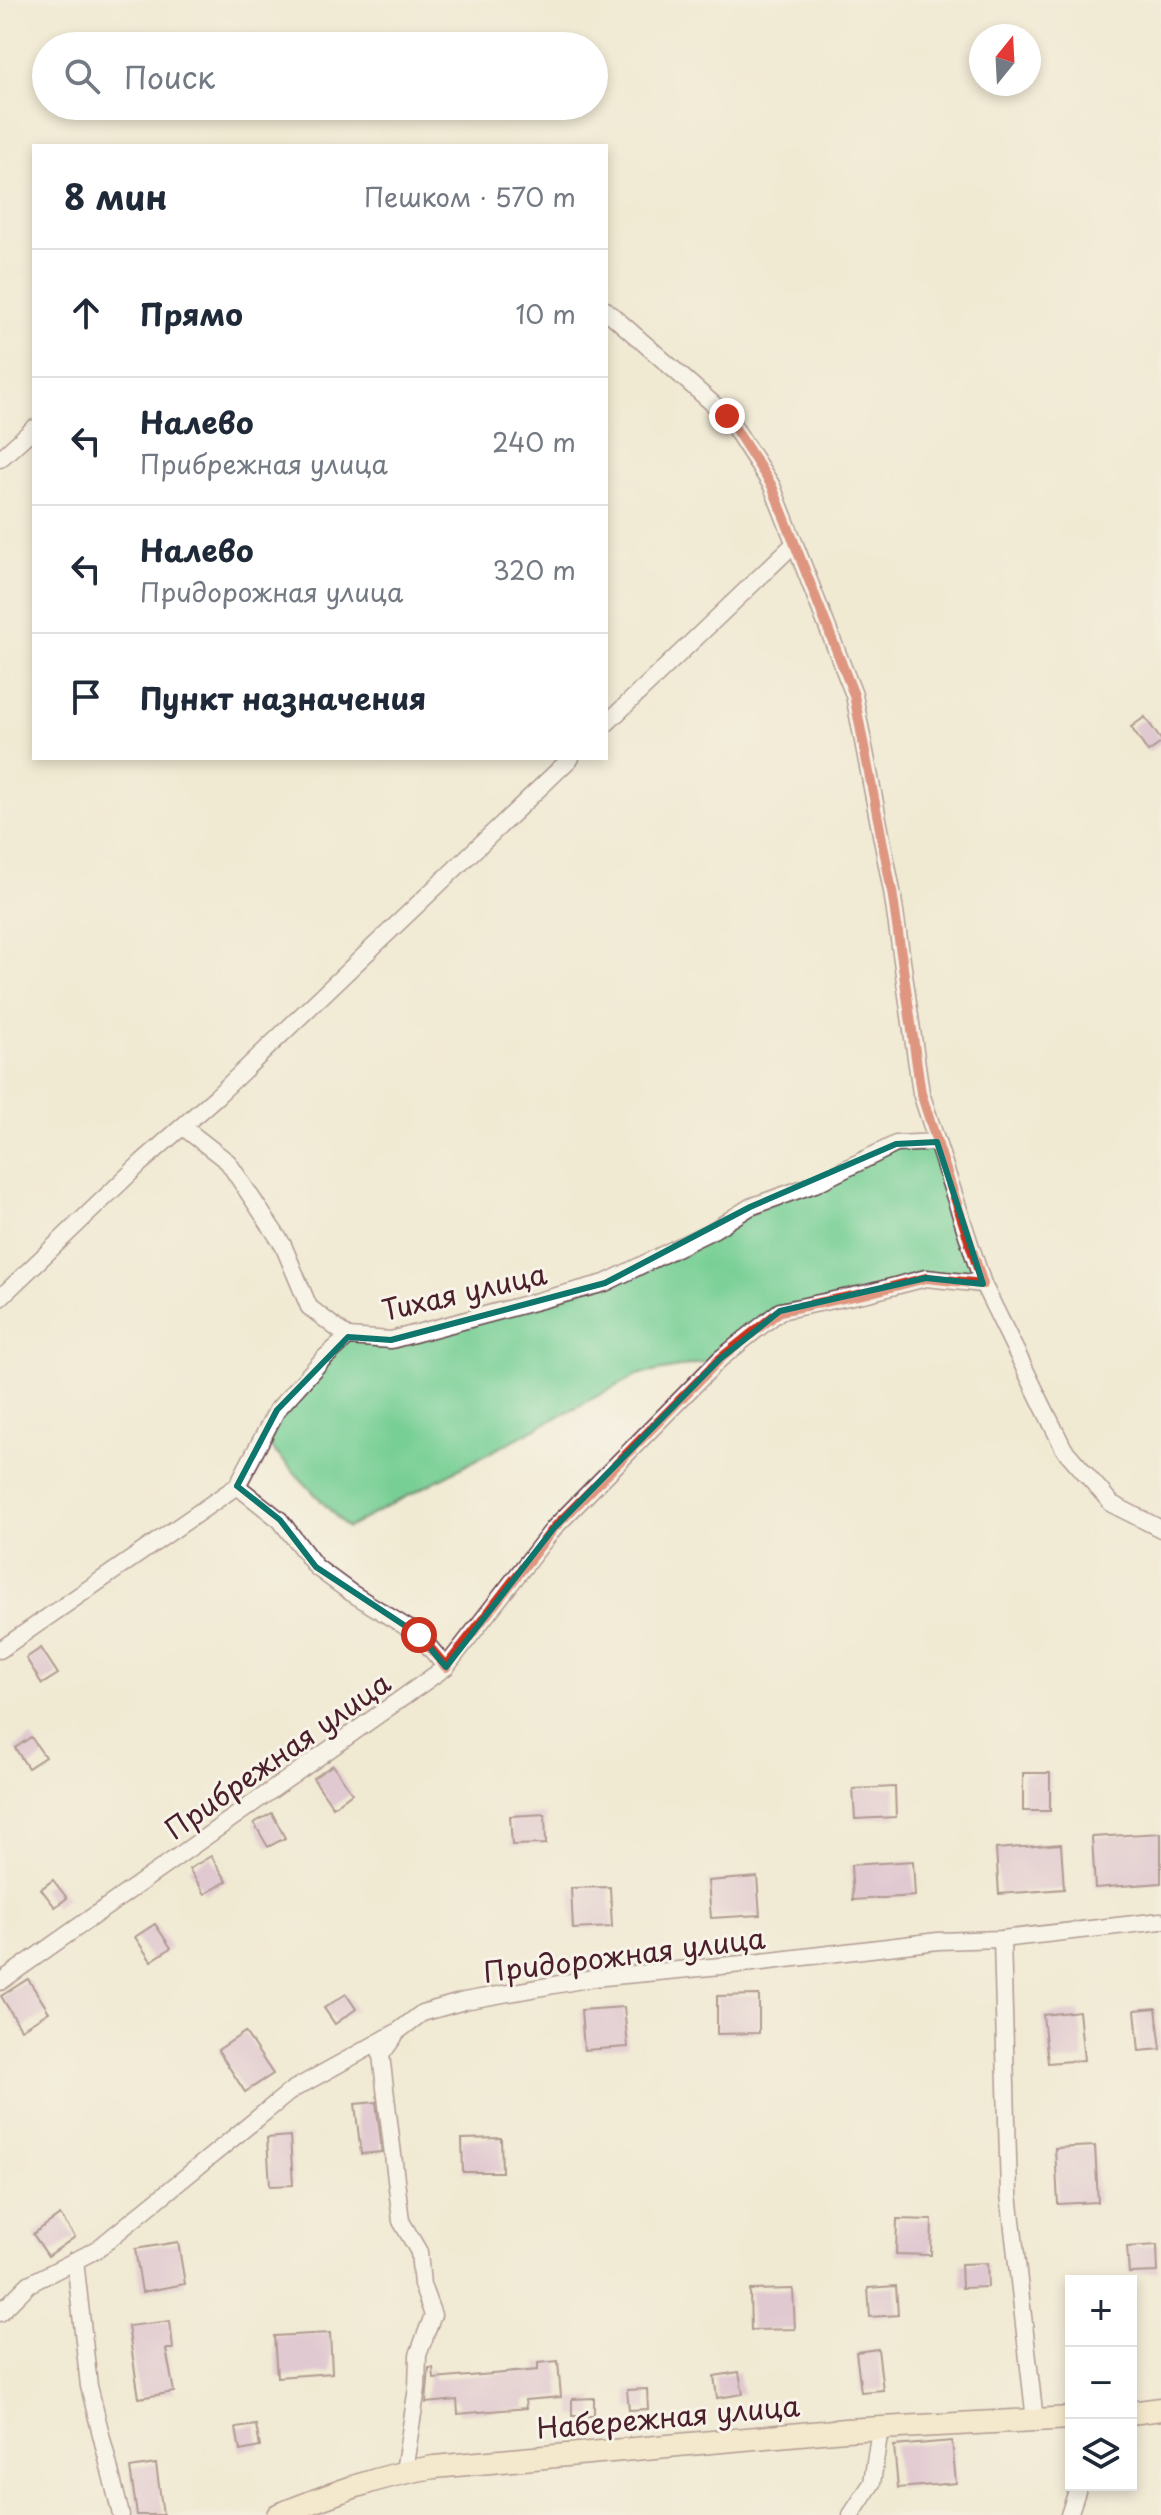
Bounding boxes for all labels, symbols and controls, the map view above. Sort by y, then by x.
north arrow [969,24,1041,96]
search box [32,32,608,120]
icon: search [60,54,104,98]
text: Поиск [124,54,215,99]
text: 8 мин [64,170,167,222]
text: Пешком · 570 m [364,177,576,216]
icon: ahead [64,291,108,335]
text: Прямо [140,291,243,336]
text: 10 m [515,294,576,333]
route end [709,398,745,434]
text: Налево [140,399,254,444]
icon: left [64,419,108,463]
text: 240 m [492,422,576,461]
text: Прибрежная улица [140,444,388,483]
text: Налево [140,527,254,572]
icon: left [64,547,108,591]
text: 320 m [492,550,576,589]
text: Придорожная улица [140,572,403,611]
icon: arrive [64,675,108,719]
text: Пункт назначения [140,675,426,720]
street label: Тихая улица [377,1251,551,1331]
route start [401,1617,437,1653]
street label: Прибрежная улица [155,1661,399,1849]
street label: Придорожная улица [481,1915,768,1993]
map controls [1065,2275,1137,2491]
button: + [1065,2275,1137,2347]
button: − [1065,2347,1137,2419]
street label: Набережная улица [535,2383,802,2449]
button: layers [1065,2419,1137,2491]

